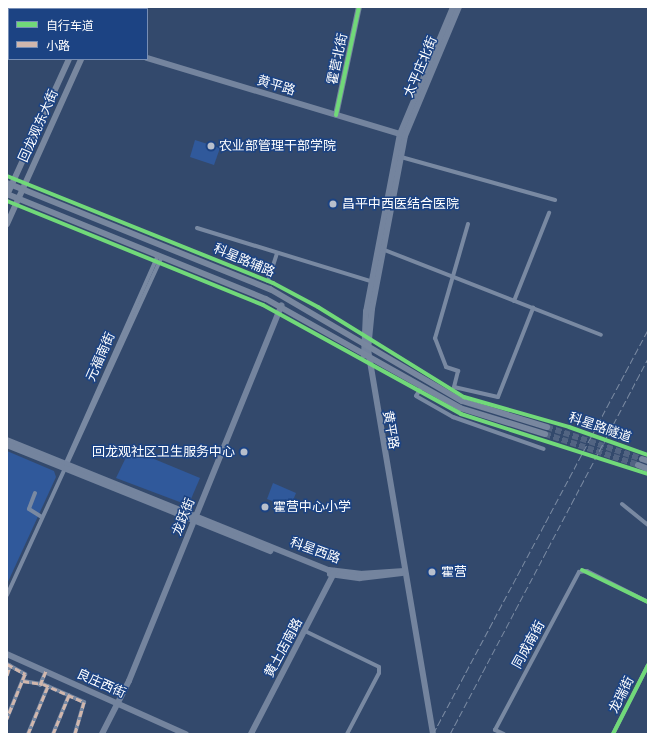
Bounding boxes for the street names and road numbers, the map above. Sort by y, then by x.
street label: 霍营北街 [325,32,351,86]
street label: 太平庄北街 [401,34,441,100]
street label: 黄平路 [255,73,297,99]
street label: 回龙观东大街 [16,87,62,165]
street label: 科星路辅路 [211,241,277,281]
street label: 元福南街 [83,330,119,384]
street label: 黄平路 [379,409,401,451]
street label: 科星路隧道 [567,410,633,446]
street label: 龙跃街 [169,496,199,538]
street label: 科星西路 [288,535,342,567]
street label: 黄土店南路 [262,616,306,680]
street label: 同成南街 [510,618,548,672]
street label: 良庄西街 [74,666,128,702]
street label: 龙瑞街 [606,674,638,716]

